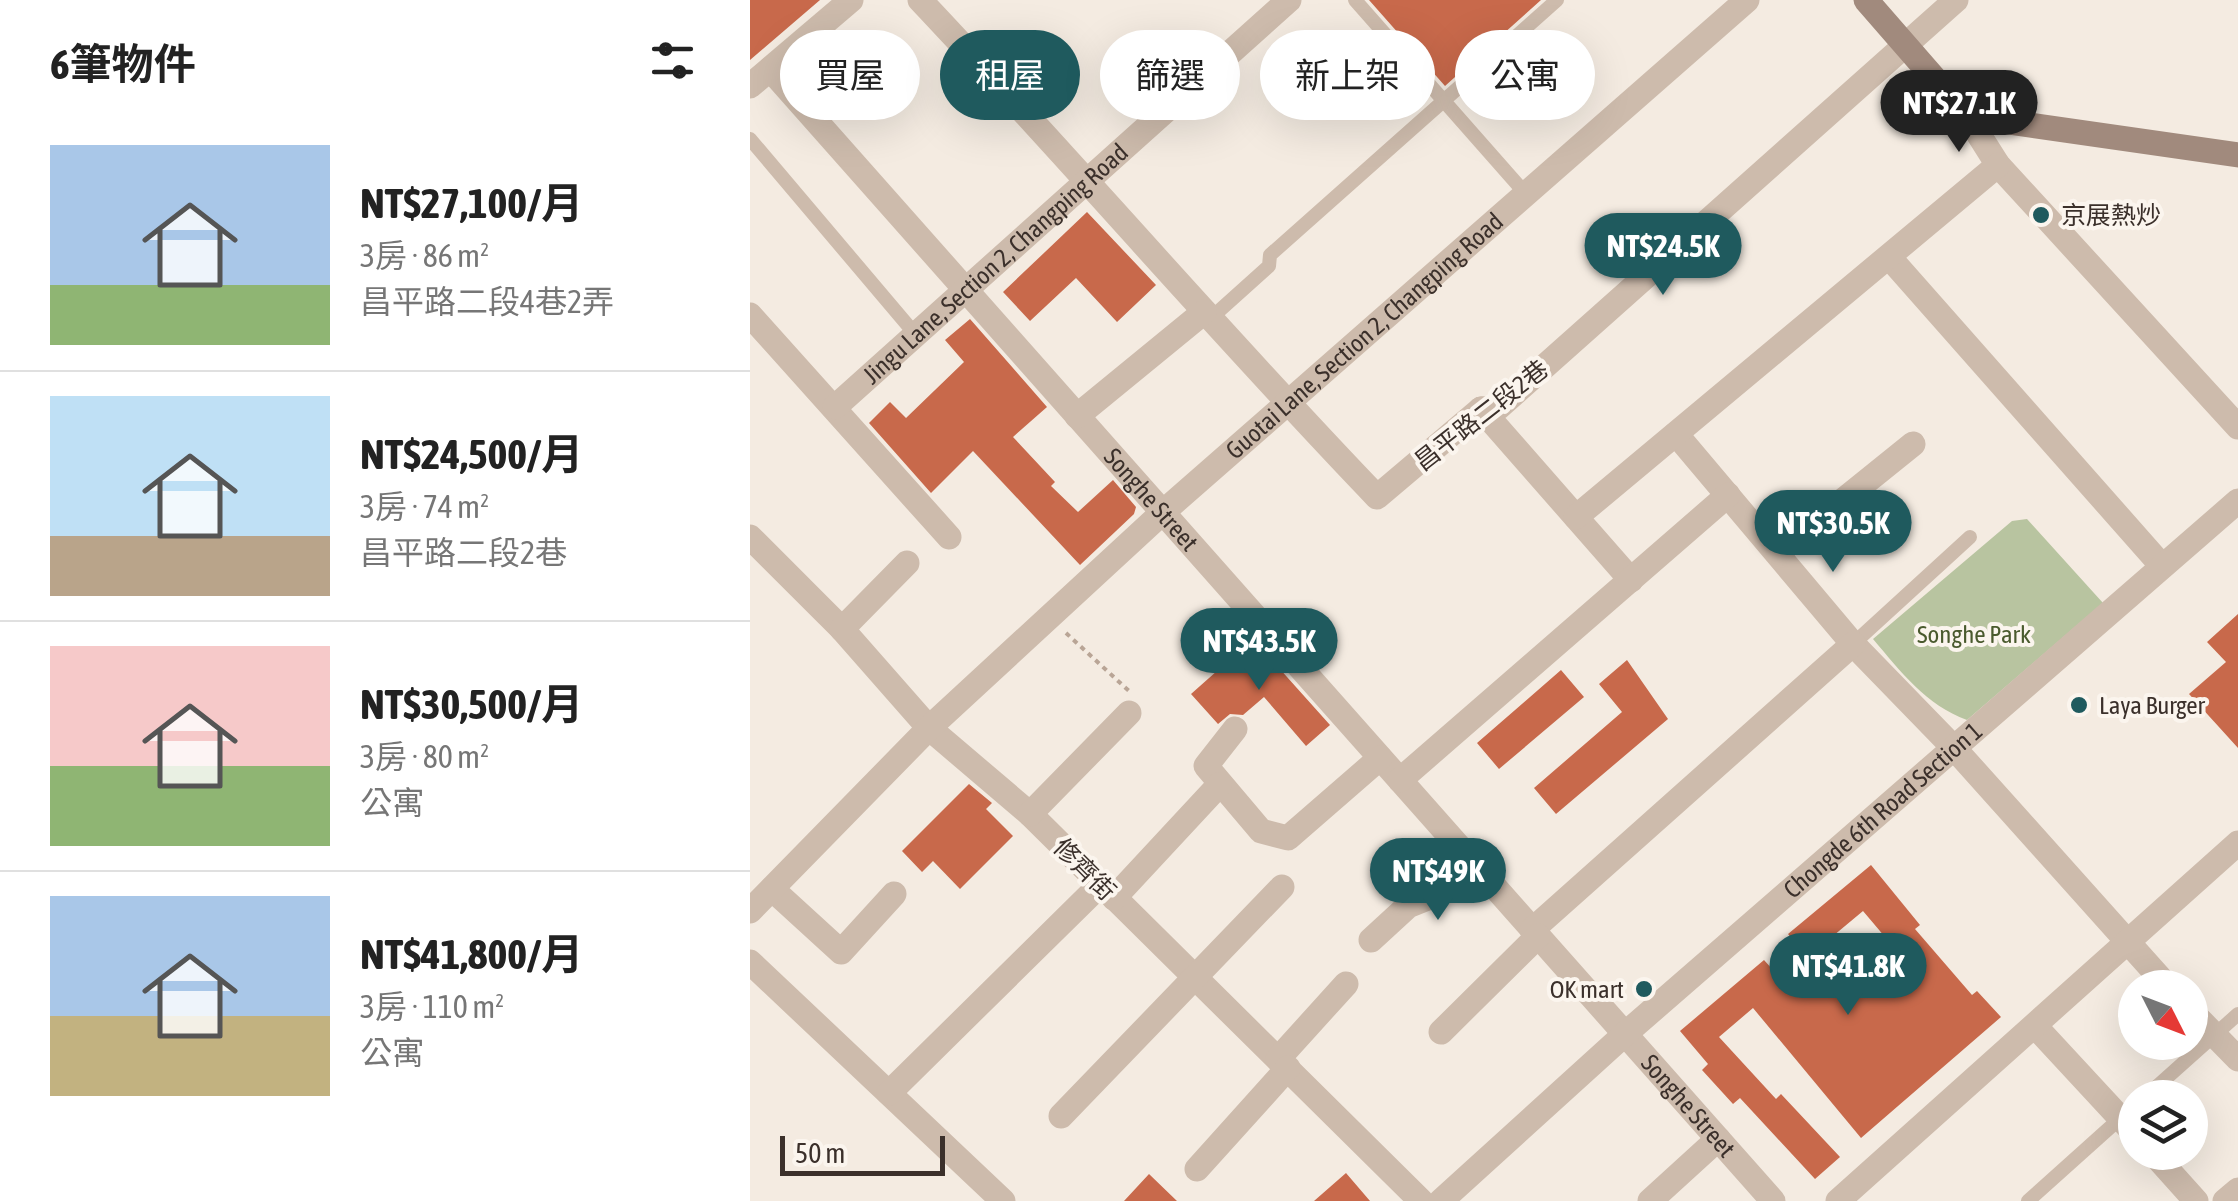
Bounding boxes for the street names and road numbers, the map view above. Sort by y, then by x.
street label: Jingu Lane, Section 2, Changping Road [857,138,1133,389]
street label: Guotai Lane, Section 2, Changping Road [1220,207,1508,464]
street label: 昌平路二段2巷 [1409,354,1553,476]
street label: Songhe Street [1099,443,1204,556]
street label: Chongde 6th Road Section 1 [1778,716,1987,904]
street label: 修齊街 [1049,833,1121,905]
street label: Songhe Street [1636,1049,1741,1162]

